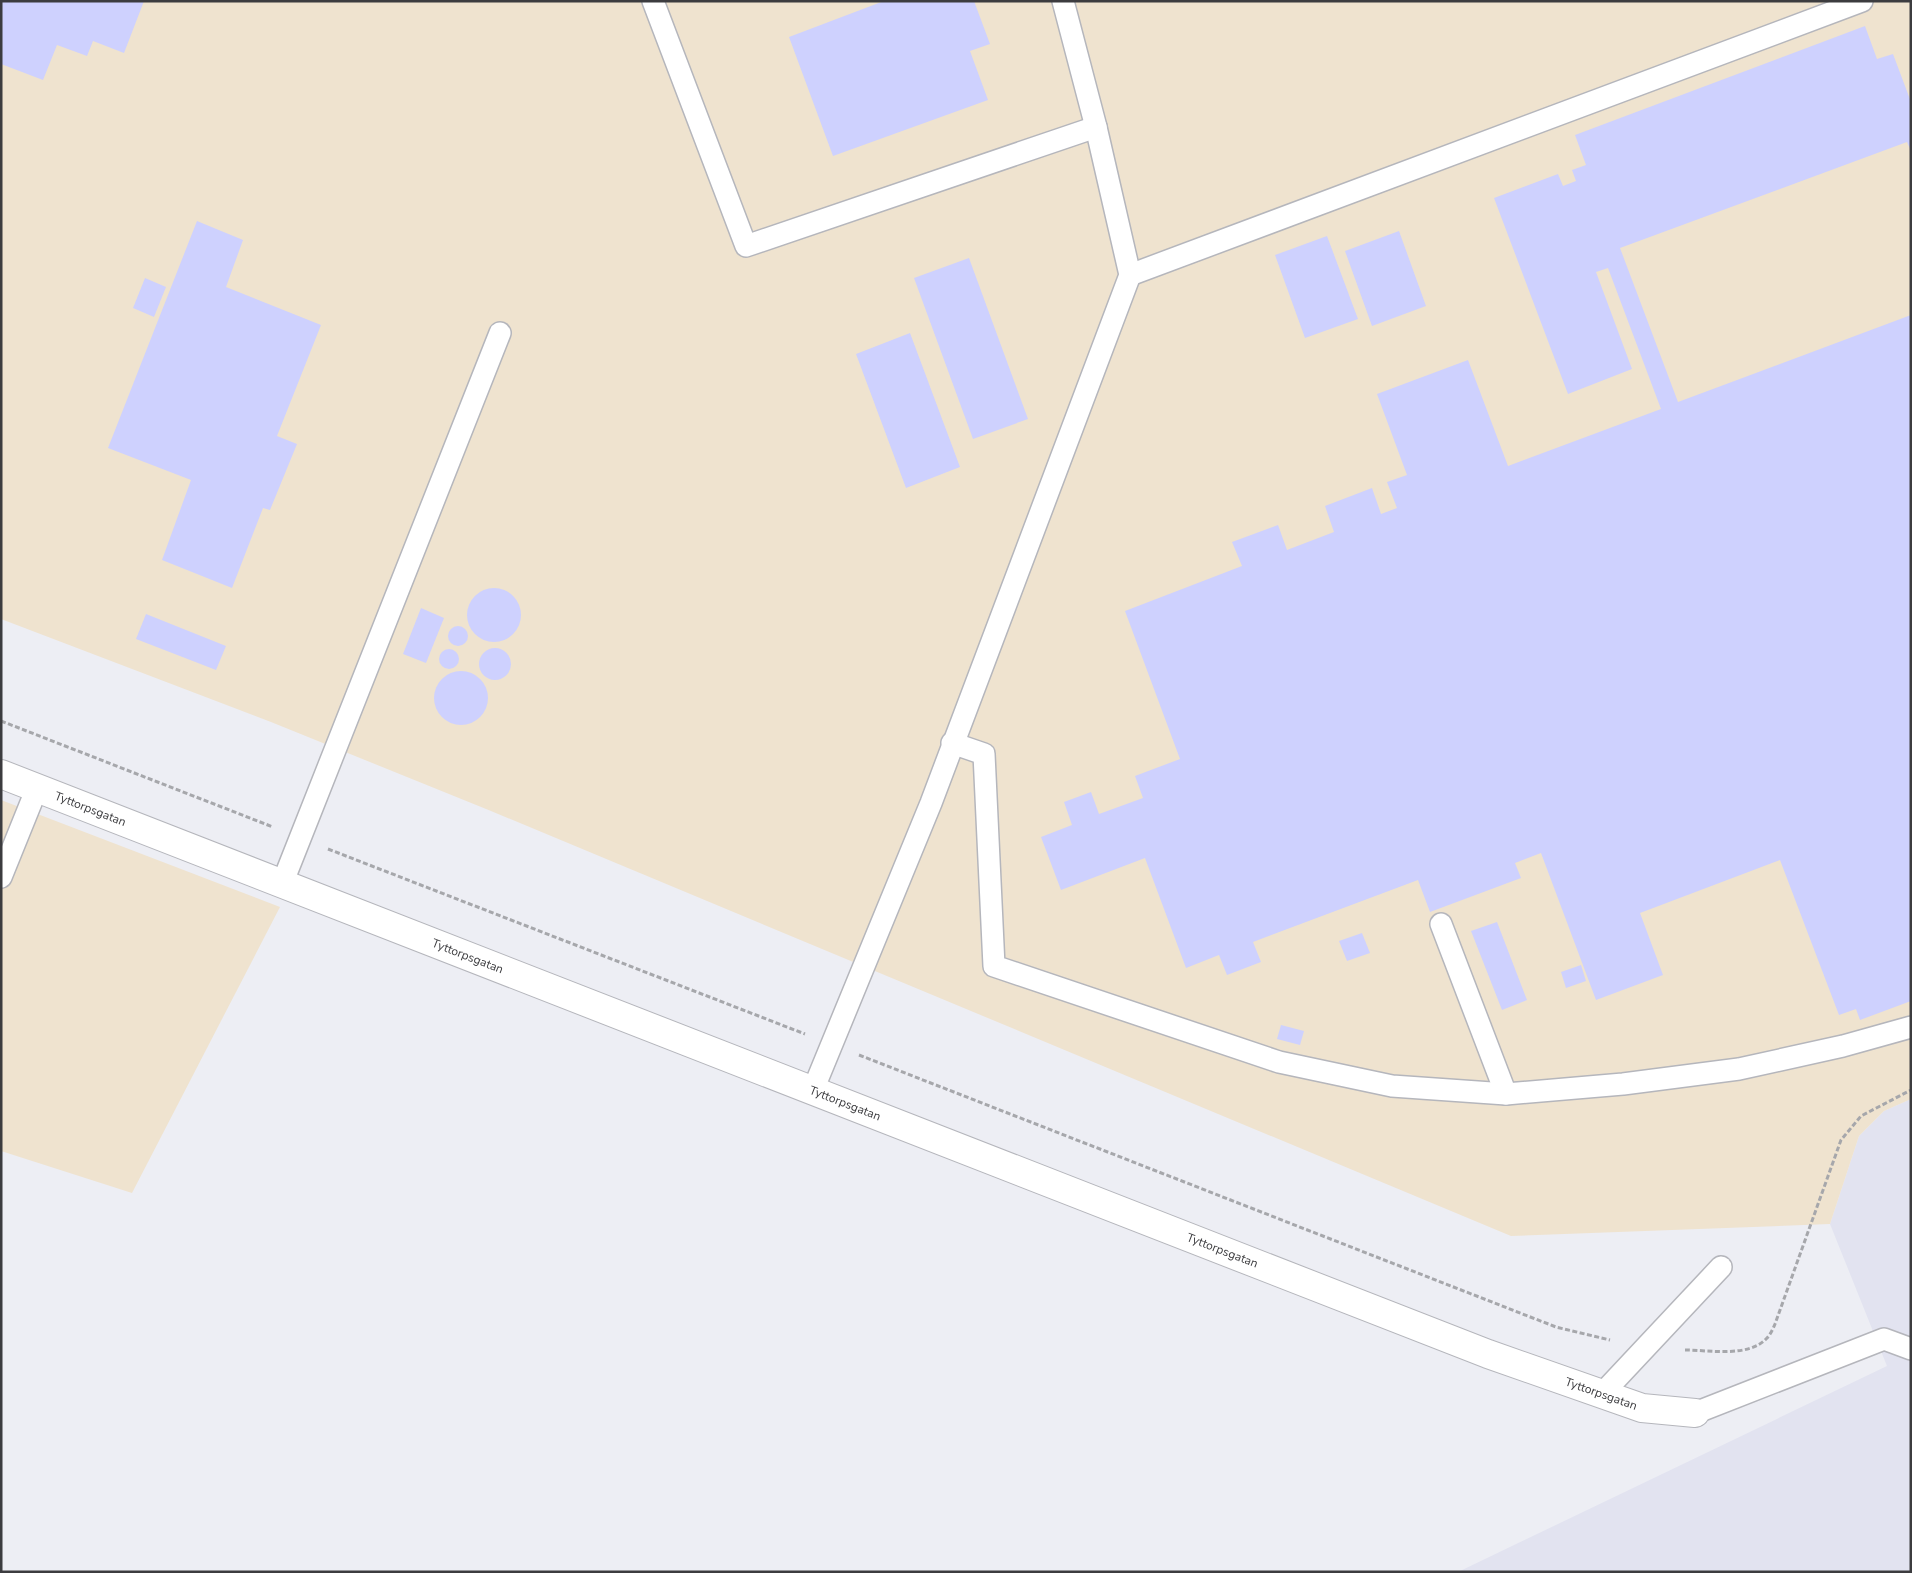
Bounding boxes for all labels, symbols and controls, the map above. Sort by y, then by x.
street label: Tyttorpsgatan [52,788,129,830]
street label: Tyttorpsgatan [430,935,506,977]
street label: Tyttorpsgatan [807,1082,883,1124]
street label: Tyttorpsgatan [1184,1229,1260,1272]
street label: Tyttorpsgatan [1563,1374,1639,1414]

